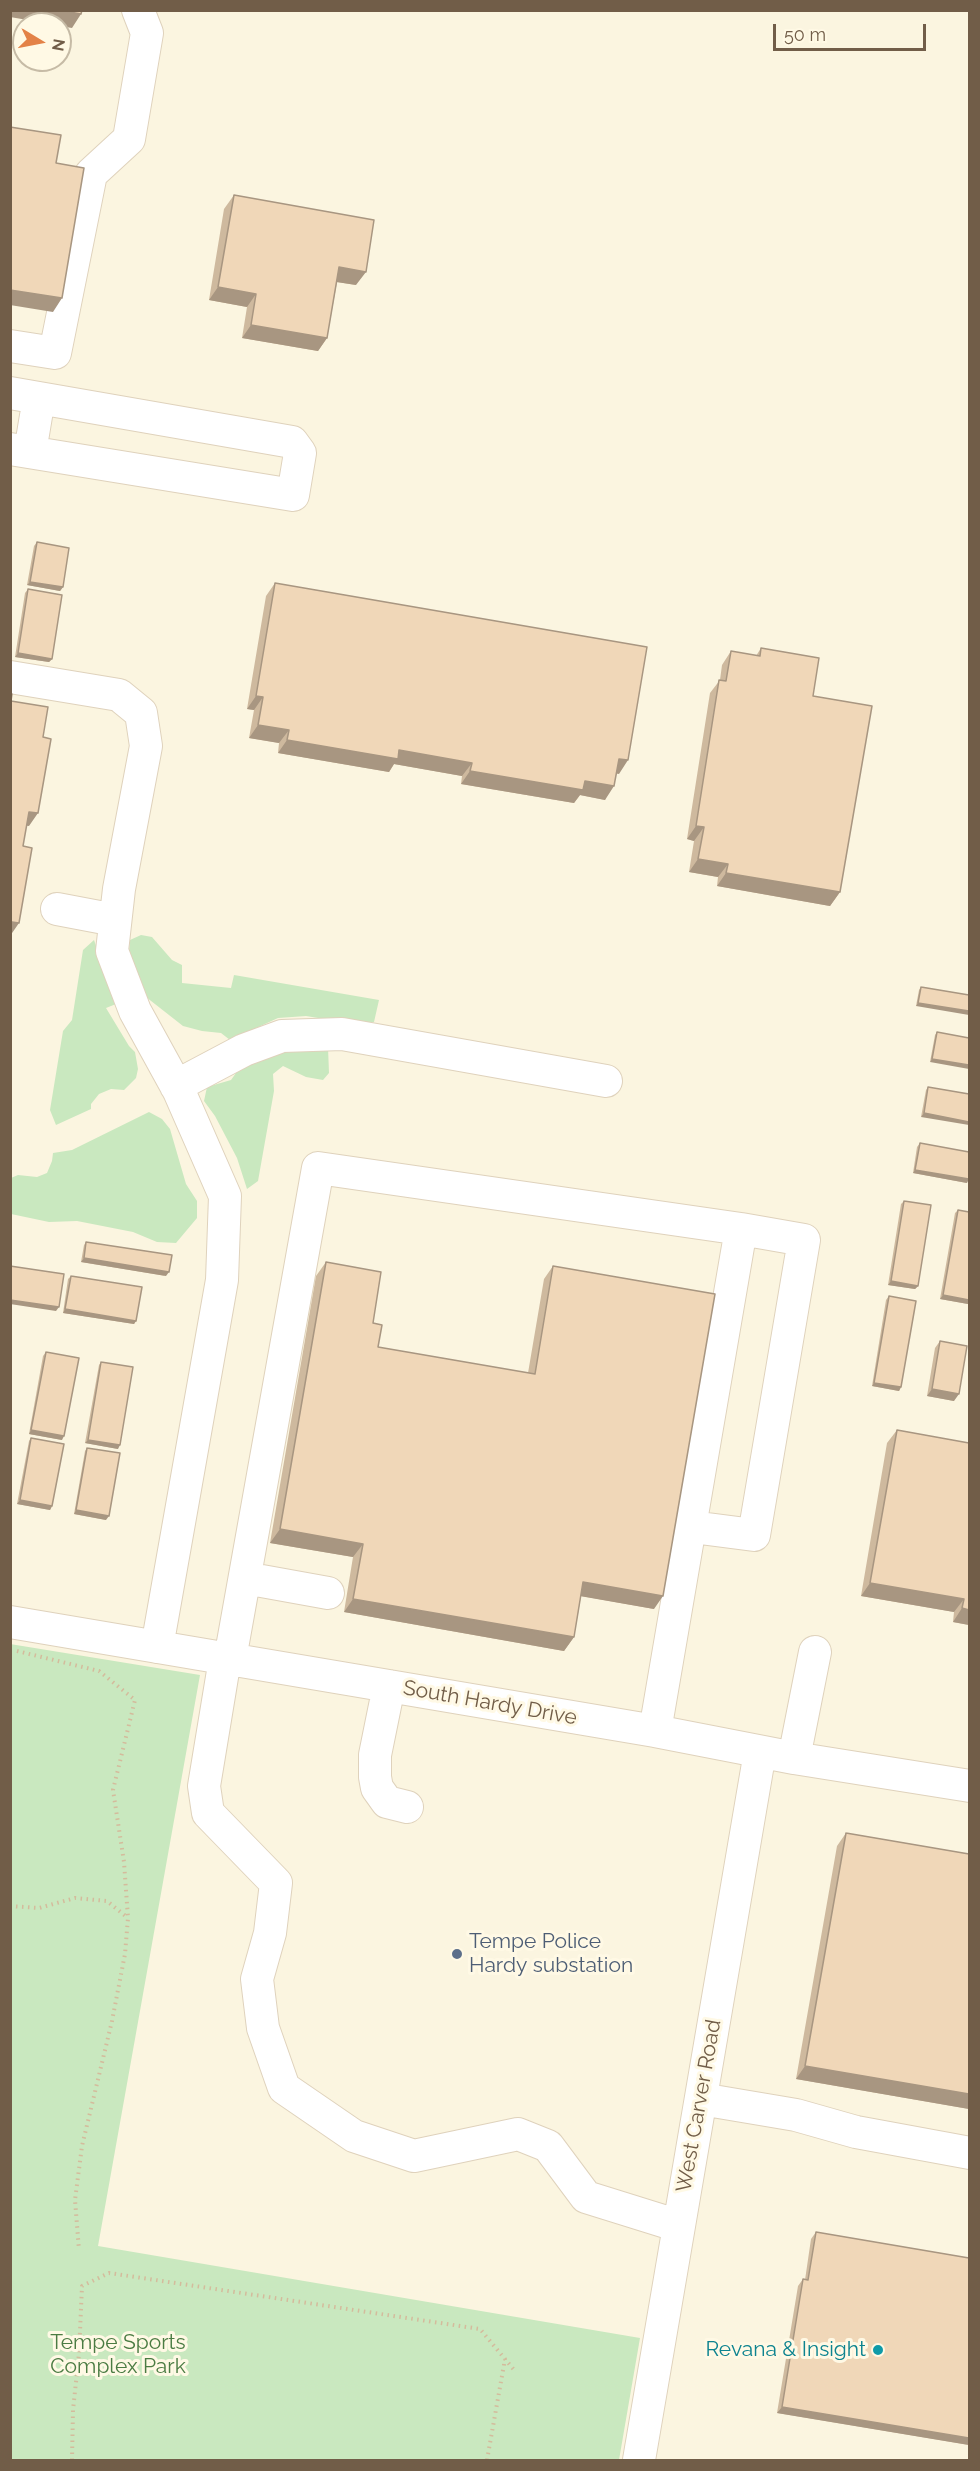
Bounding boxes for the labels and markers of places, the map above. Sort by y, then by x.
place label: Tempe Police Hardy substation [469,1929,633,1979]
marker: Tempe Police Hardy substation [450,1947,464,1961]
place label: Revana & Insight [706,2337,866,2363]
marker: Revana & Insight [871,2343,885,2357]

